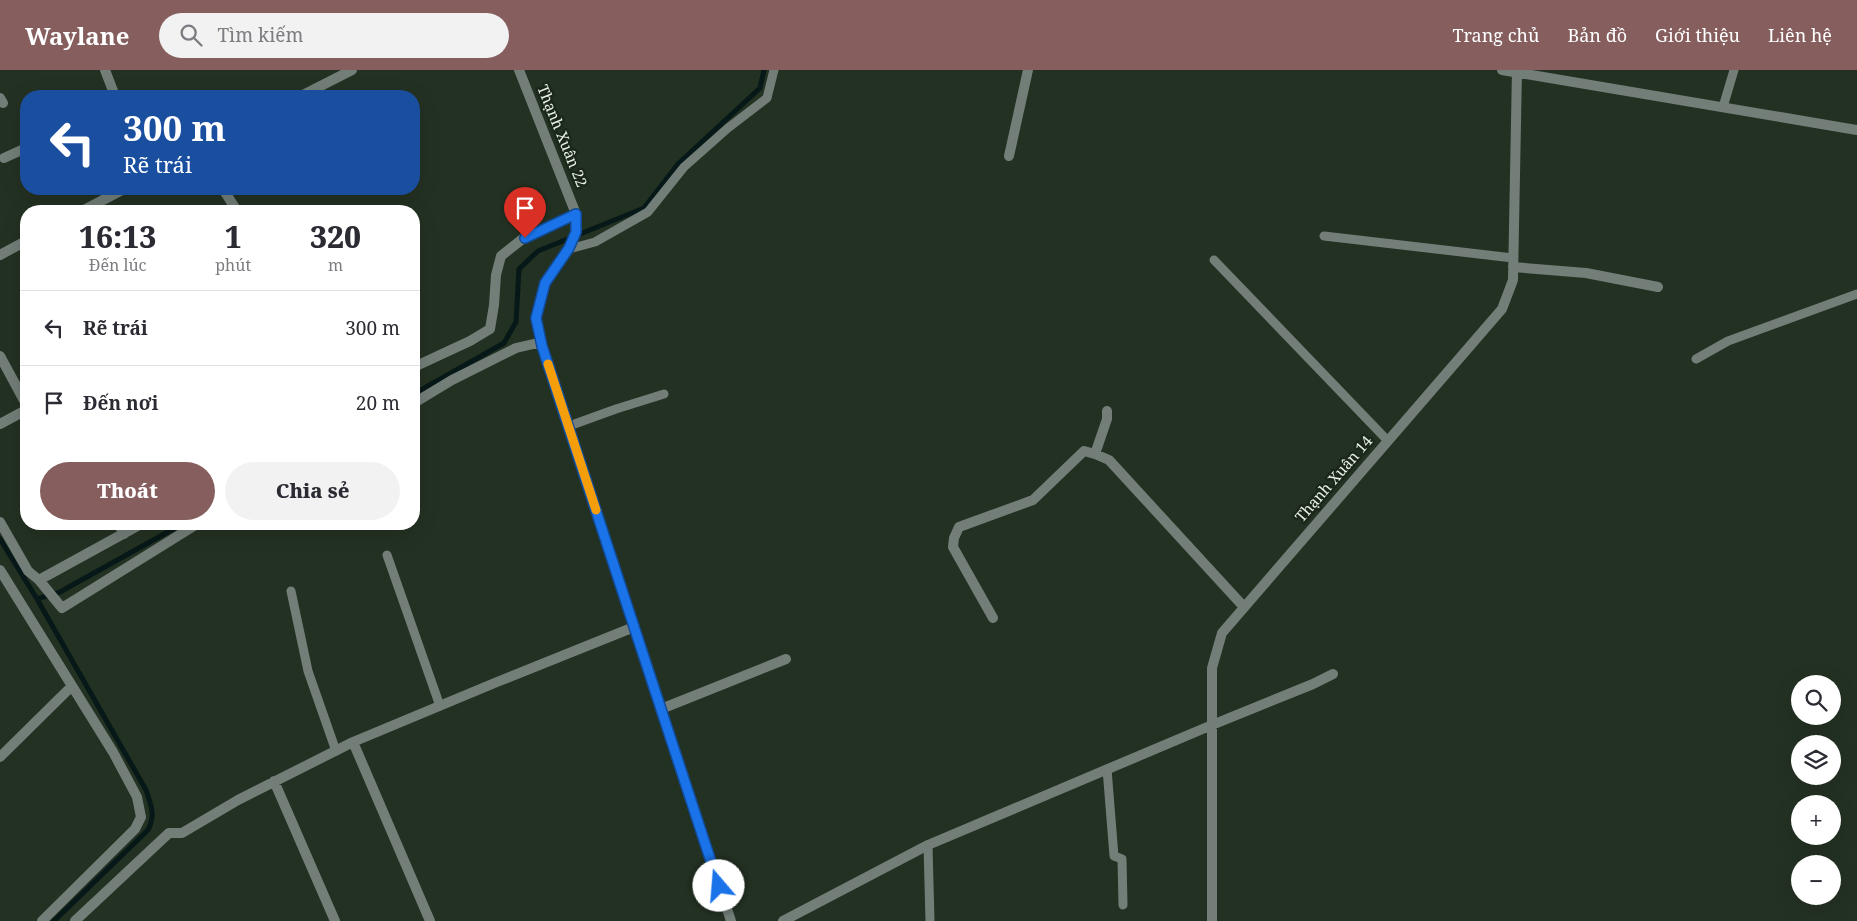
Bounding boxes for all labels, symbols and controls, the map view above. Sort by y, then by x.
search box [159,13,509,58]
text: Waylane [25,19,129,52]
icon: search [177,21,205,49]
text: Tìm kiếm [217,22,303,48]
text: Trang chủ [1452,23,1539,47]
text: Bản đồ [1567,23,1627,47]
text: Giới thiệu [1655,23,1740,47]
text: Liên hệ [1768,23,1832,47]
street label: Thạnh Xuân 22 [533,82,593,190]
text: 300 m [123,104,226,151]
icon: left [40,110,105,175]
text: Rẽ trái [123,149,192,179]
pin [504,187,546,238]
icon: arrive [511,194,539,222]
text: 16:13 [79,216,156,257]
text: 1 [225,216,242,257]
text: 320 [310,216,361,257]
text: Đến lúc [89,254,146,276]
text: phút [215,254,251,276]
text: m [328,254,343,276]
icon: left [40,314,68,342]
text: Rẽ trái [83,315,148,341]
text: 300 m [345,315,400,341]
icon: arrive [40,389,68,417]
text: Đến nơi [83,390,159,416]
text: 20 m [356,390,400,416]
street label: Thạnh Xuân 14 [1290,430,1377,526]
button: Thoát [40,462,215,520]
button: Chia sẻ [225,462,400,520]
map controls [1791,675,1841,905]
button: search [1791,675,1841,725]
button: layers [1791,735,1841,785]
button: + [1791,795,1841,845]
button: − [1791,855,1841,905]
position arrow [692,859,744,911]

